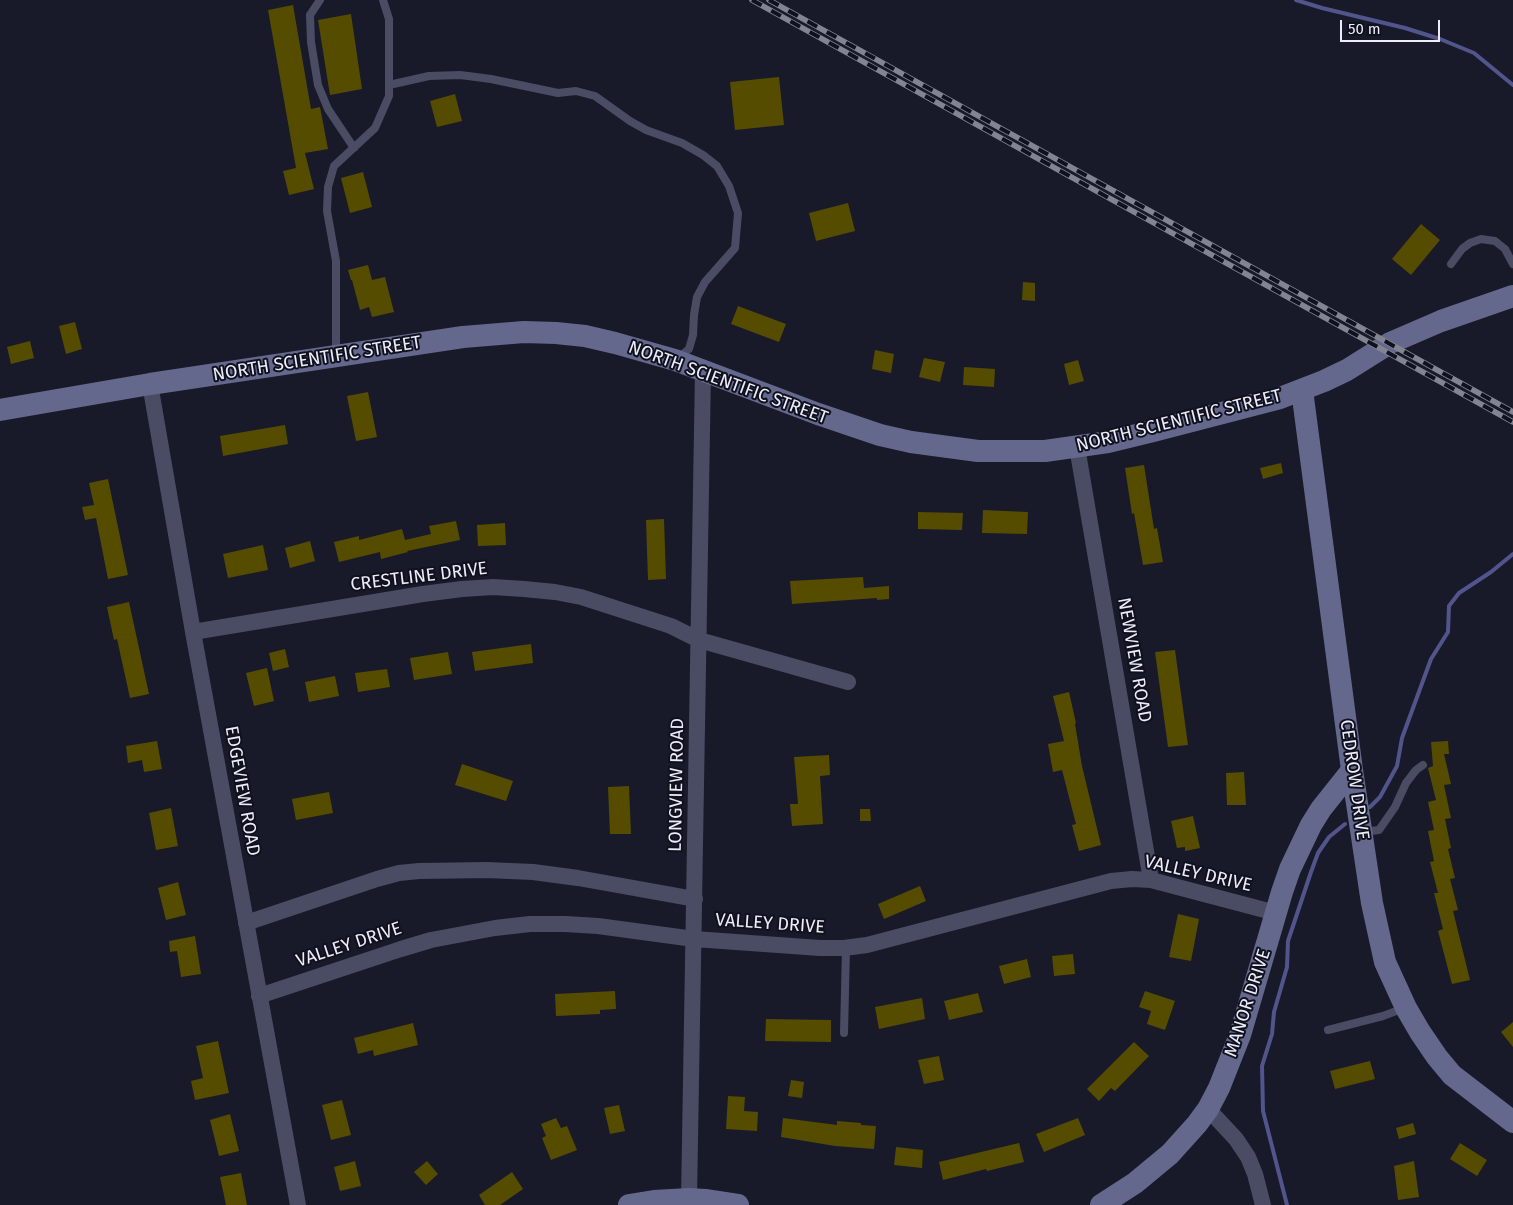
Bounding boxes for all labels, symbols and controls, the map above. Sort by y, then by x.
scale bar [1343,10,1443,42]
text: 50 m [1348,20,1381,38]
street label: NORTH SCIENTIFIC STREET [211,332,423,386]
street label: NORTH SCIENTIFIC STREET [625,337,831,429]
street label: NORTH SCIENTIFIC STREET [1074,385,1284,457]
street label: CRESTLINE DRIVE [349,558,489,596]
street label: NEWVIEW ROAD [1112,596,1156,724]
street label: LONGVIEW ROAD [665,718,689,852]
street label: CEDROW DRIVE [1335,718,1373,842]
street label: EDGEVIEW ROAD [220,724,264,858]
street label: VALLEY DRIVE [1142,851,1254,897]
street label: VALLEY DRIVE [715,909,825,939]
street label: VALLEY DRIVE [294,918,404,972]
street label: MANOR DRIVE [1220,946,1276,1060]

